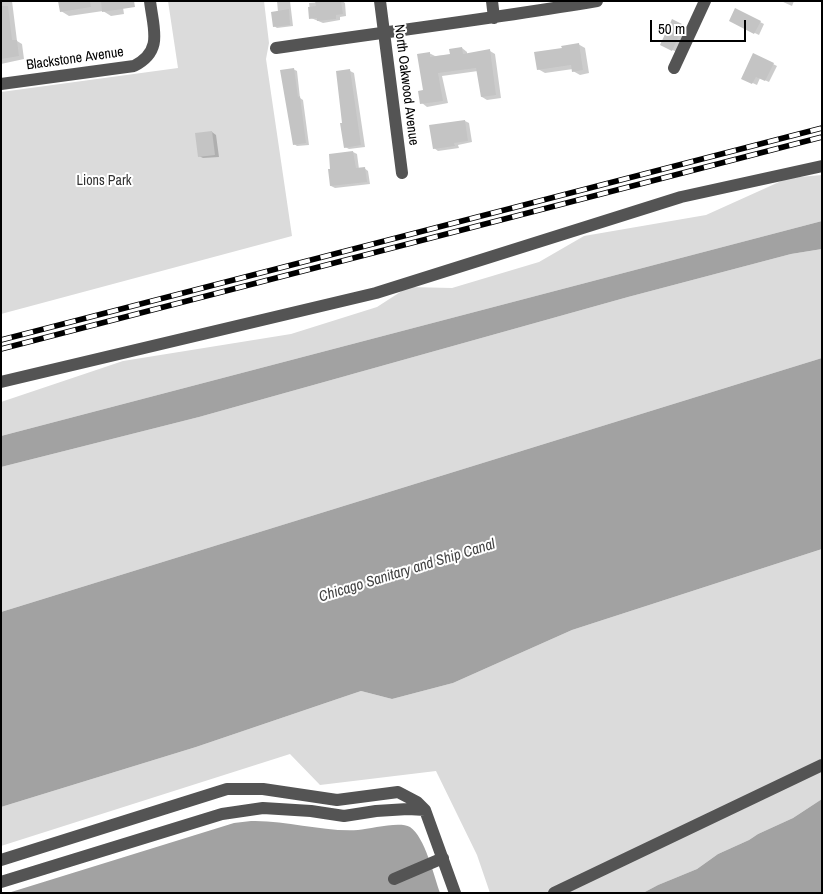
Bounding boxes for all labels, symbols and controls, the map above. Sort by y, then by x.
scale bar [653,10,749,42]
text: 50 m [658,18,685,39]
street label: North Oakwood Avenue [390,24,422,146]
street label: Blackstone Avenue [25,44,125,74]
park label: Lions Park [77,173,131,189]
water label: Chicago Sanitary and Ship Canal [317,536,497,606]

